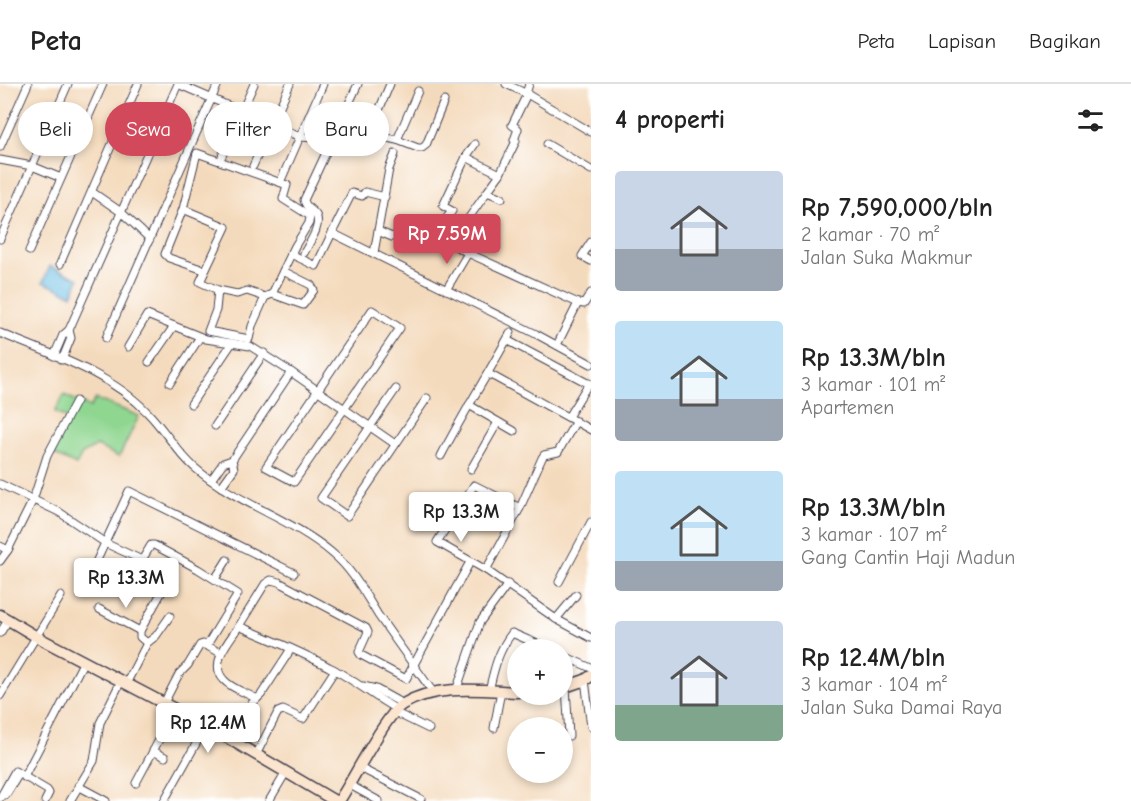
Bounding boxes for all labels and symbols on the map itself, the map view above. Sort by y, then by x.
pin: Rp 7.59M [385,214,509,265]
pin: Rp 13.3M [399,492,523,543]
pin: Rp 13.3M [64,558,188,609]
pin: Rp 12.4M [146,703,270,754]

